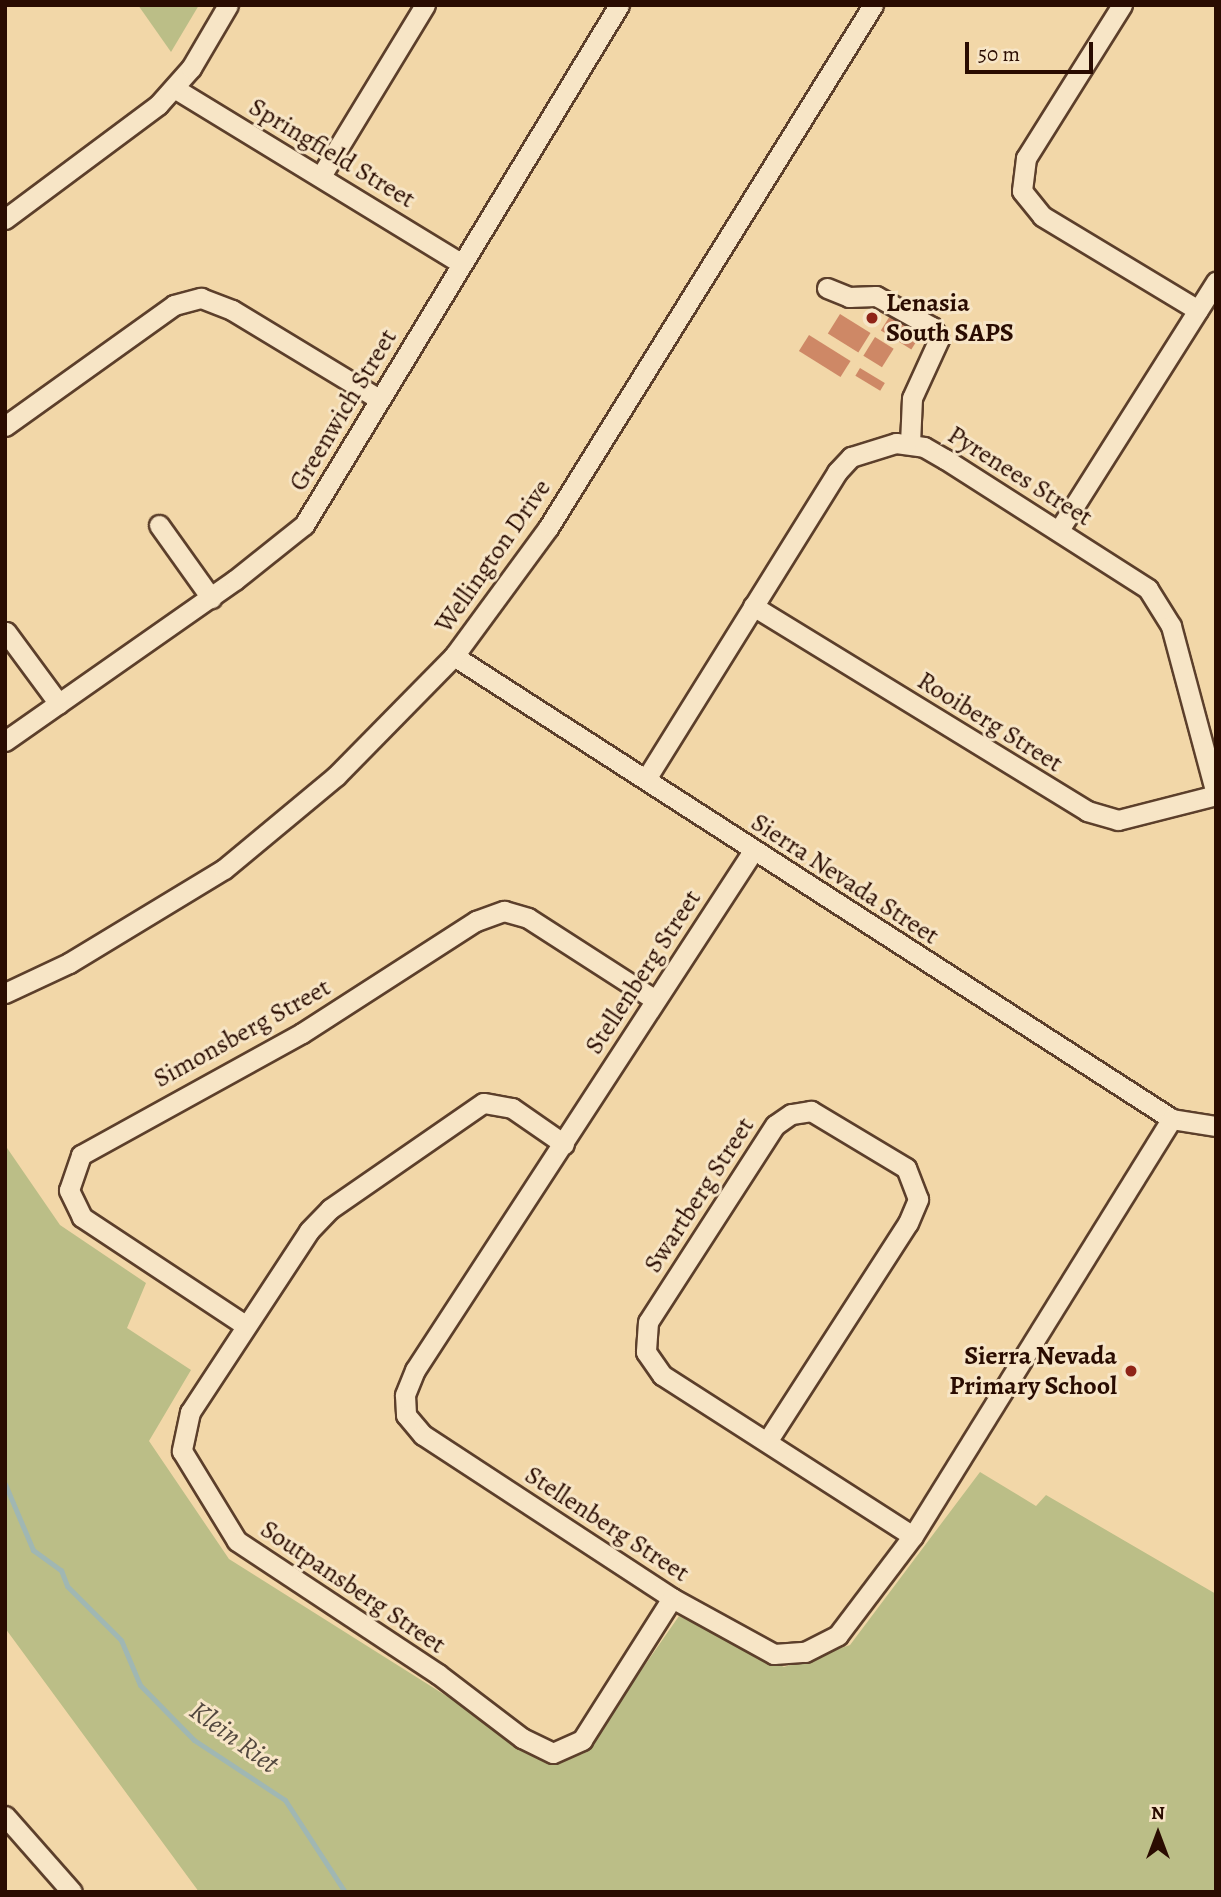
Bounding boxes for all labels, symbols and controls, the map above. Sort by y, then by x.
scale bar [969,28,1097,72]
text: 50 m [978,40,1020,68]
street label: Springfield Street [243,91,421,215]
place label: Lenasia South SAPS [886,287,1014,348]
marker: Lenasia South SAPS [864,310,880,326]
street label: Greenwich Street [282,323,404,497]
street label: Pyrenees Street [942,419,1098,533]
street label: Wellington Drive [428,473,558,639]
street label: Rooiberg Street [912,665,1068,779]
street label: Sierra Nevada Street [745,807,945,951]
street label: Stellenberg Street [578,884,708,1060]
street label: Simonsberg Street [148,972,336,1094]
street label: Swartberg Street [637,1112,761,1278]
place label: Sierra Nevada Primary School [949,1340,1117,1402]
marker: Sierra Nevada Primary School [1123,1363,1139,1379]
street label: Stellenberg Street [519,1459,695,1589]
street label: Soutpansberg Street [255,1514,451,1660]
water label: Klein Riet [183,1694,285,1780]
north arrow [1123,1799,1193,1869]
text: N [1151,1800,1165,1826]

